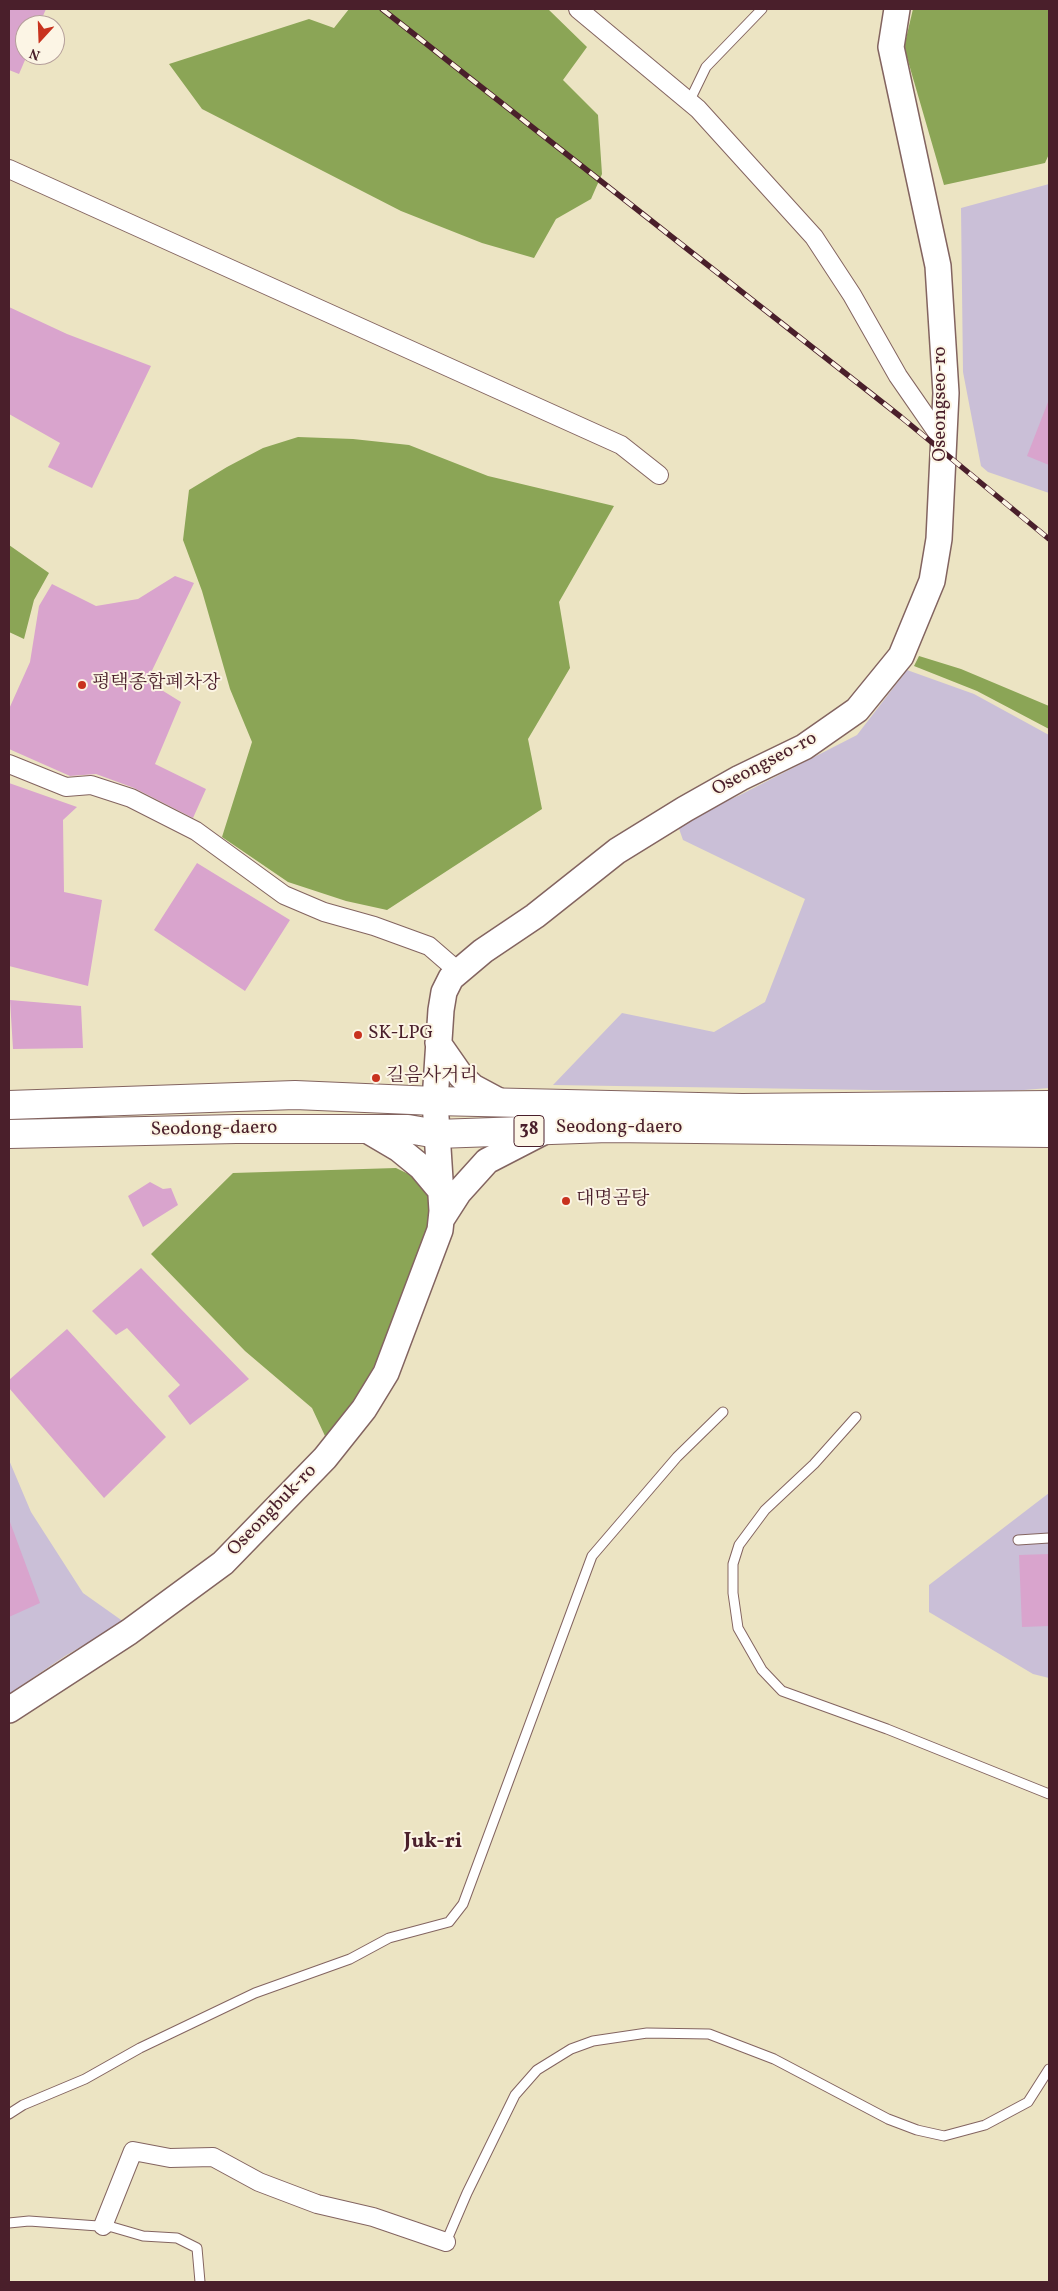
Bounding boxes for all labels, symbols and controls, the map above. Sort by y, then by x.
north arrow [15,15,65,65]
text: N [27,43,43,64]
street label: Oseongseo-ro [931,346,953,462]
place label: 평택종합폐차장 [92,674,220,696]
marker: 평택종합폐차장 [76,679,88,691]
street label: Oseongseo-ro [709,728,821,802]
place label: SK-LPG [368,1024,433,1046]
marker: SK-LPG [352,1029,364,1041]
place label: 길음사거리 [386,1067,478,1089]
marker: 길음사거리 [370,1072,382,1084]
road number: 38 [514,1116,544,1146]
street label: Seodong-daero [150,1117,278,1143]
street label: Seodong-daero [556,1118,682,1140]
place label: 대명곰탕 [576,1190,649,1212]
marker: 대명곰탕 [560,1195,572,1207]
street label: Oseongbuk-ro [223,1460,323,1562]
district label: Juk-ri [404,1830,462,1856]

